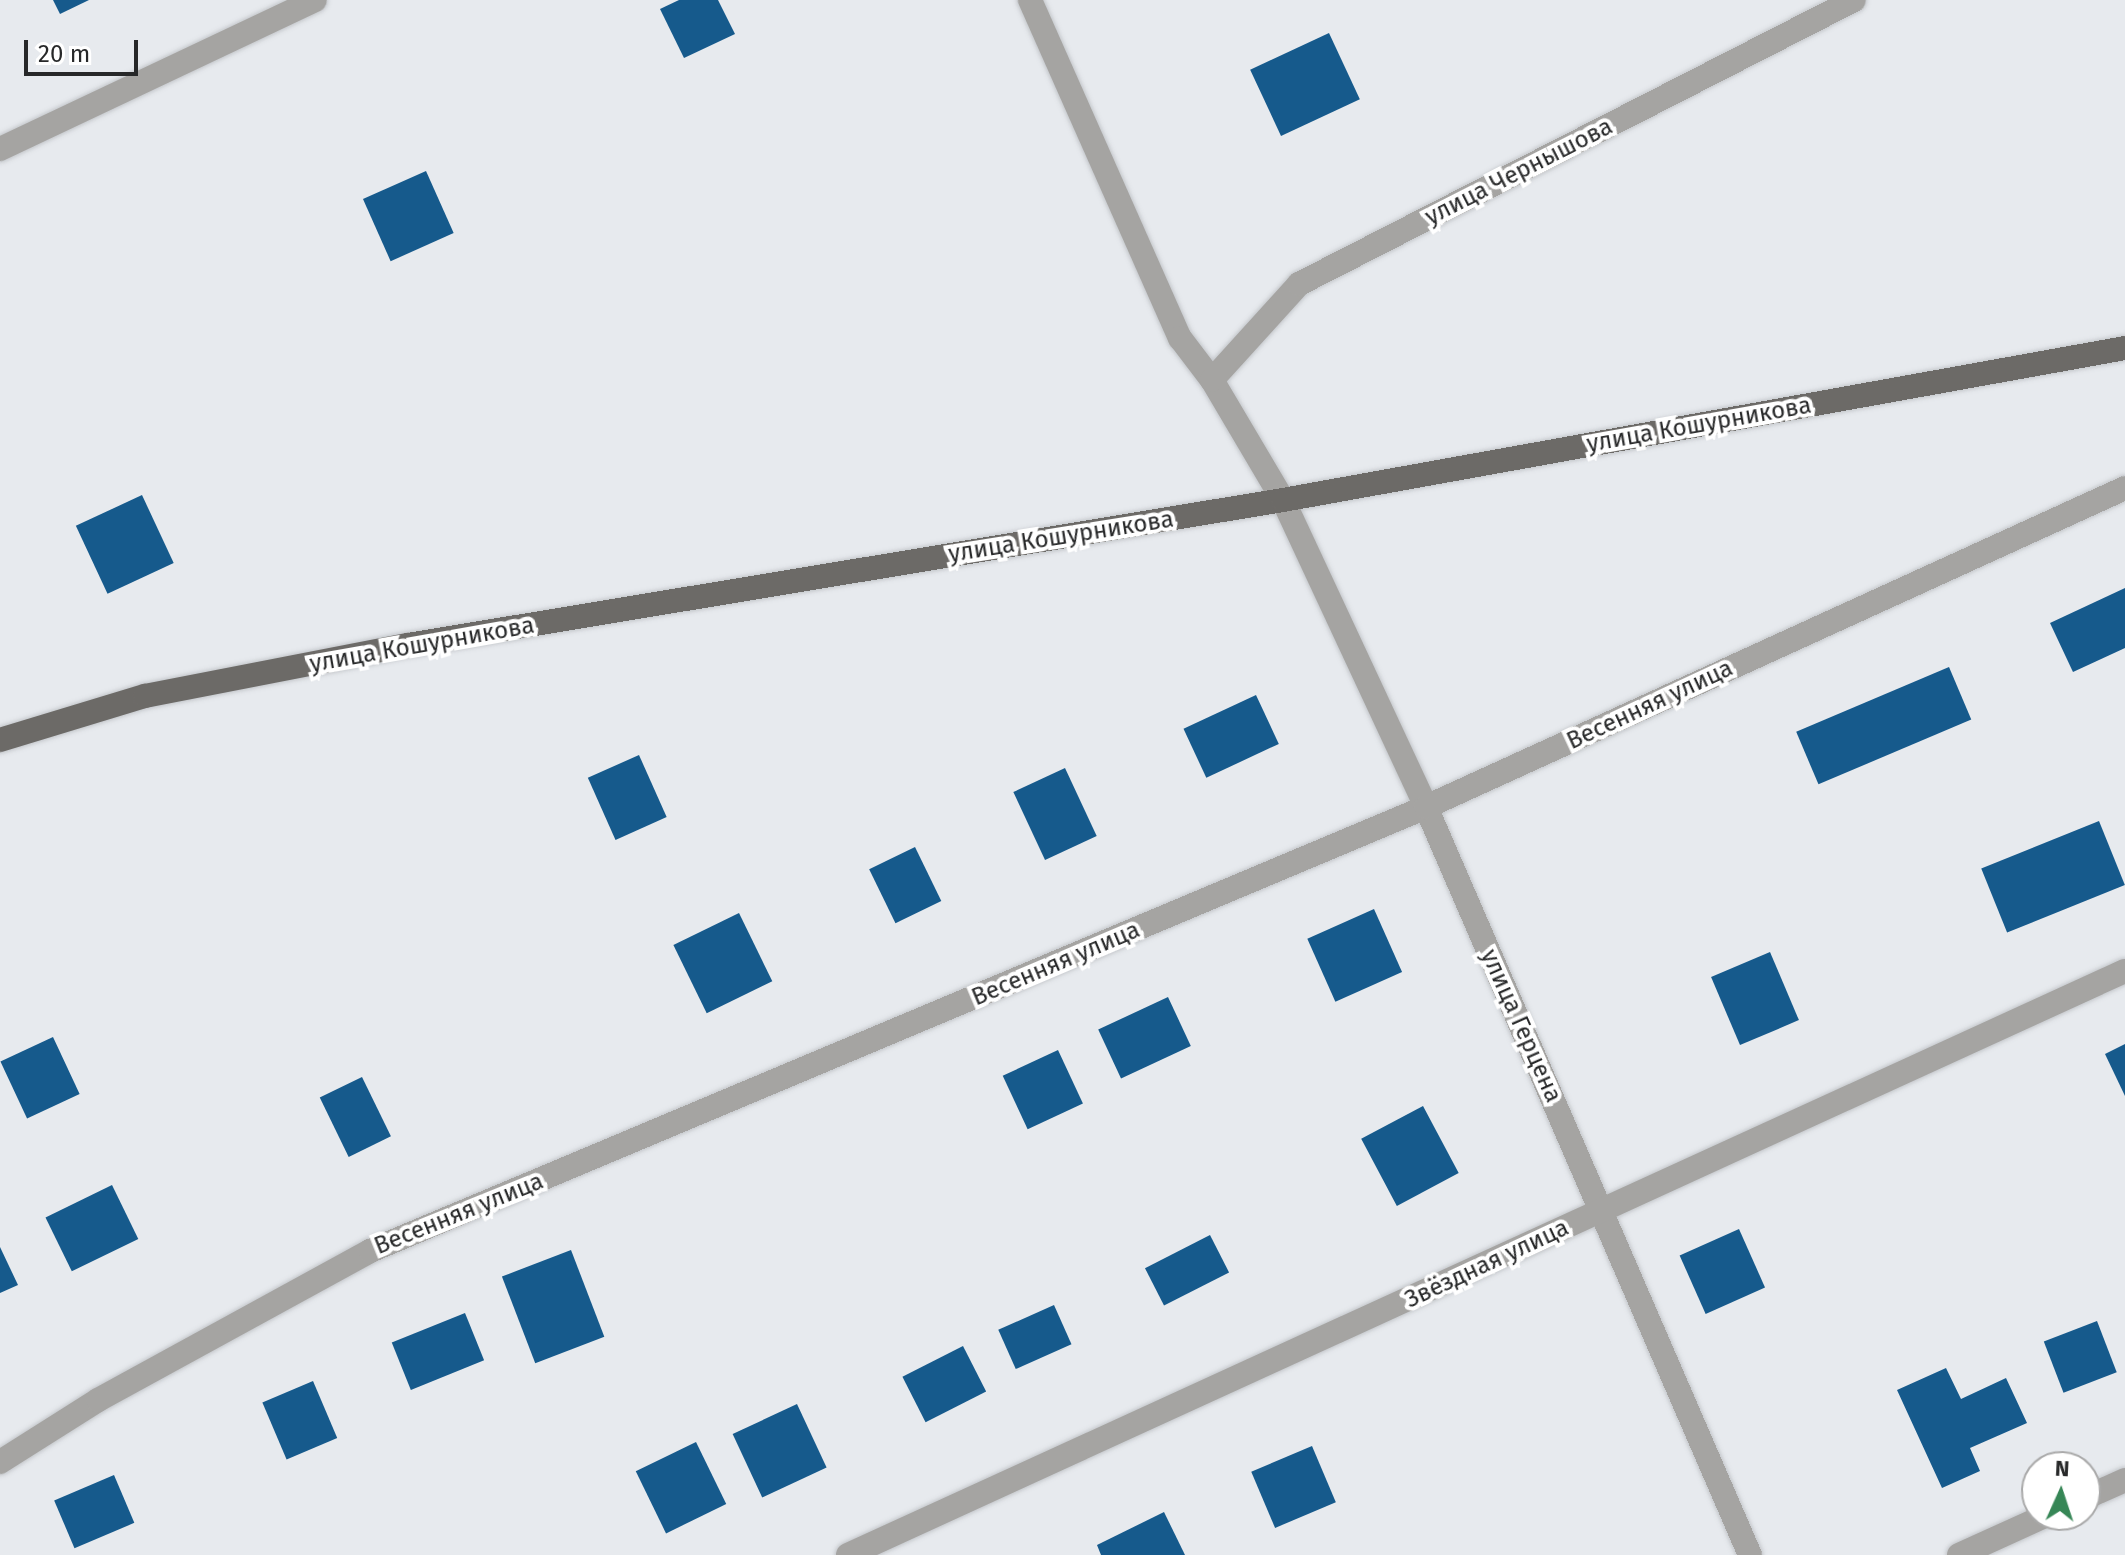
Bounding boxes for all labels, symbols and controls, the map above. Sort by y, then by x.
scale bar [28,24,142,74]
text: 20 m [38,40,90,68]
street label: улица Чернышова [1420,112,1618,232]
street label: улица Кошурникова [1585,391,1813,459]
street label: улица Кошурникова [946,505,1176,569]
street label: улица Кошурникова [308,611,536,679]
street label: Весенняя улица [1562,654,1738,756]
street label: Весенняя улица [968,916,1144,1012]
street label: улица Герцена [1474,945,1568,1107]
street label: Весенняя улица [370,1167,548,1261]
street label: Звёздная улица [1401,1213,1573,1315]
north arrow [2021,1451,2101,1531]
text: N [2054,1455,2070,1482]

